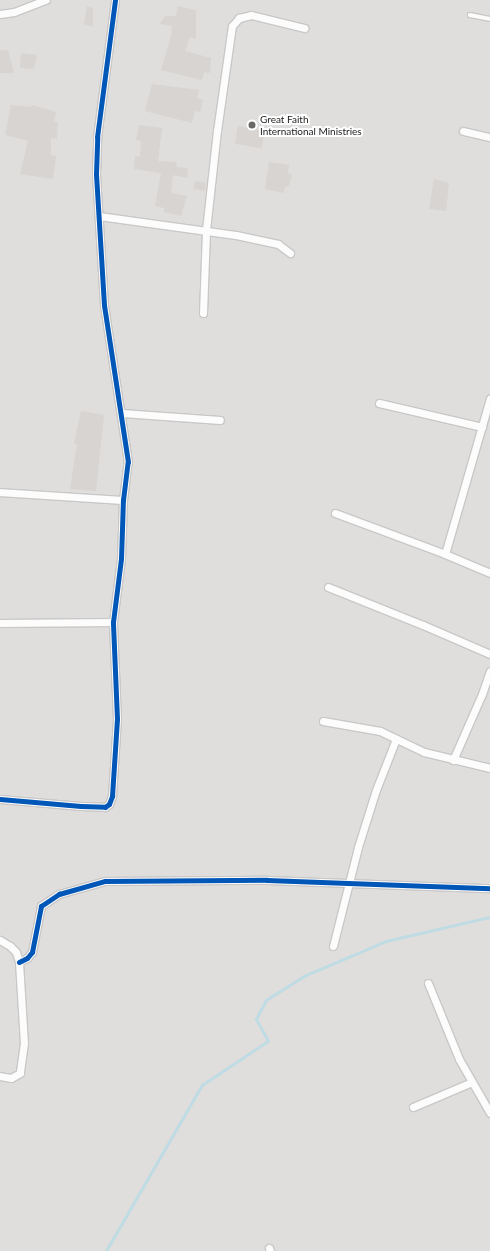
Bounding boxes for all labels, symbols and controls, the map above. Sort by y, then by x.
place label: Great Faith International Ministries [260,113,362,136]
marker: Great Faith International Ministries [247,120,257,130]

